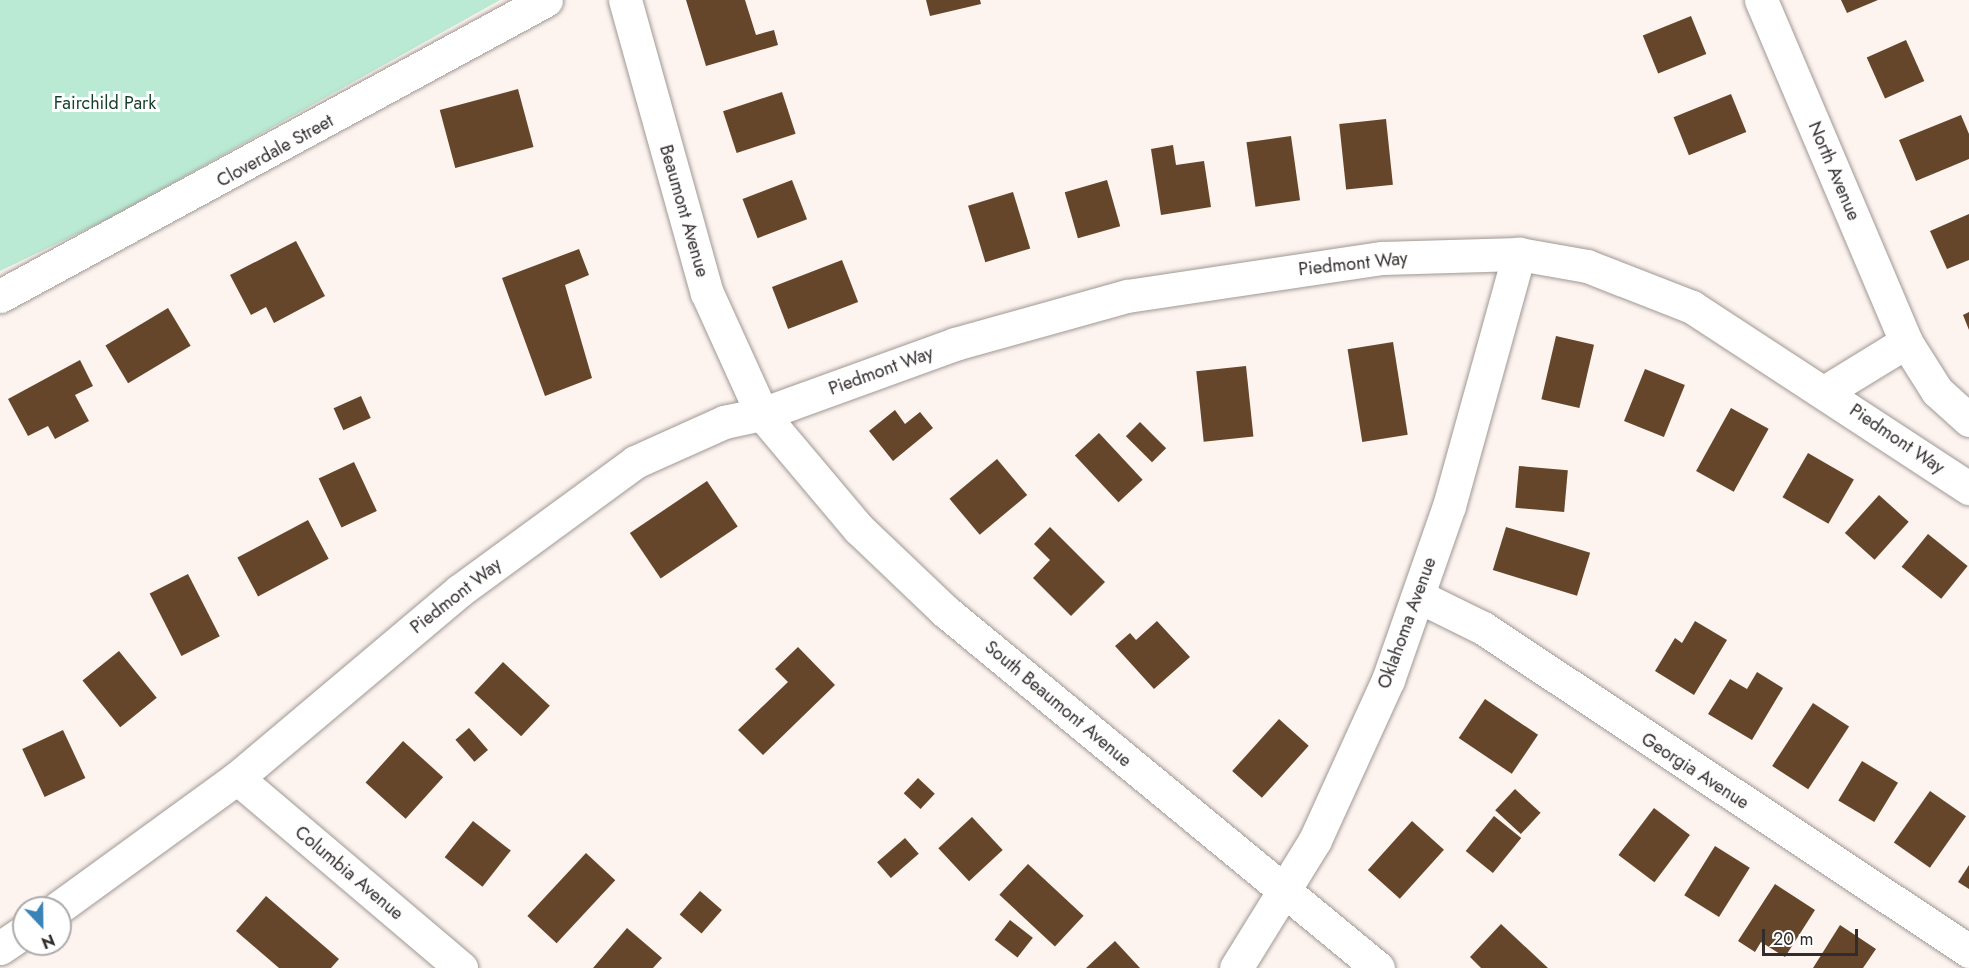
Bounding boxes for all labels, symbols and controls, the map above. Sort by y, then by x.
park label: Fairchild Park [54,92,156,114]
street label: Cloverdale Street [213,110,337,192]
street label: North Avenue [1804,118,1864,224]
street label: Beaumont Avenue [655,142,713,280]
street label: Piedmont Way [1297,248,1409,280]
street label: Piedmont Way [826,342,936,400]
street label: Piedmont Way [1846,399,1948,479]
street label: Piedmont Way [406,554,506,638]
street label: Oklahoma Avenue [1373,554,1441,692]
street label: South Beaumont Avenue [980,636,1136,772]
street label: Georgia Avenue [1637,728,1753,814]
street label: Columbia Avenue [290,821,408,925]
north arrow [12,896,72,956]
scale bar [1765,917,1861,955]
text: 20 m [1773,926,1813,952]
text: N [38,928,58,954]

